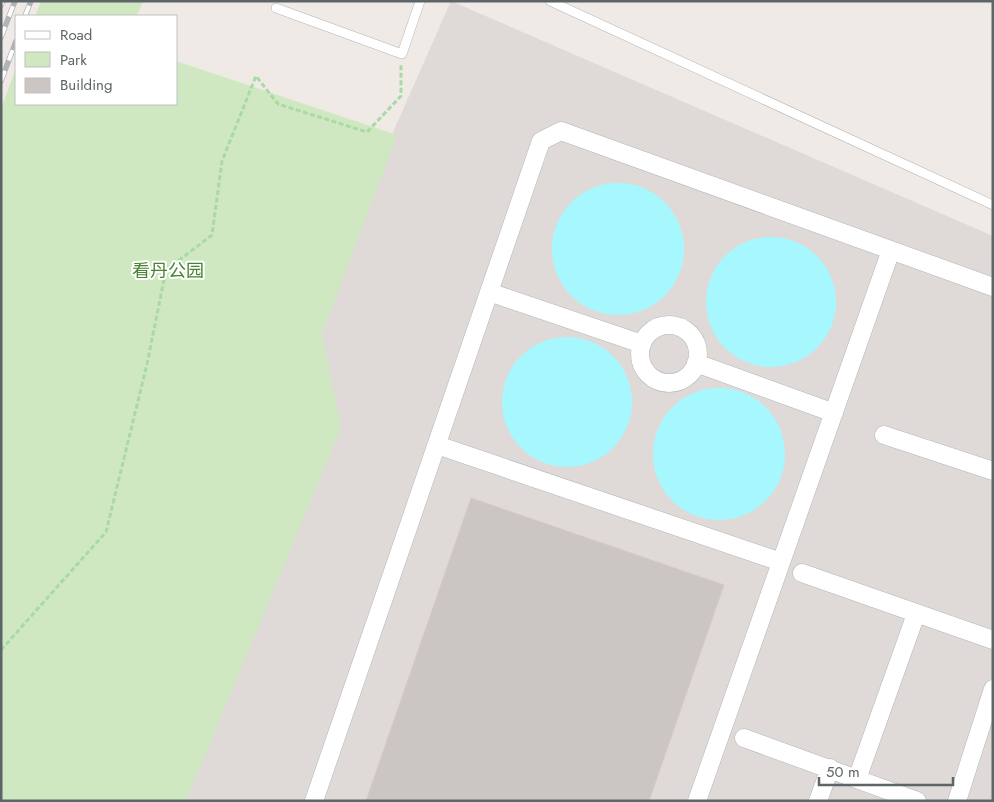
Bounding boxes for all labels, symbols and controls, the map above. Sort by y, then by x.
legend [15,15,178,105]
text: Road [60,24,92,46]
text: Park [60,49,87,71]
text: Building [60,74,112,96]
park label: 看丹公园 [132,258,204,284]
scale bar [819,754,953,786]
text: 50 m [826,761,860,783]

